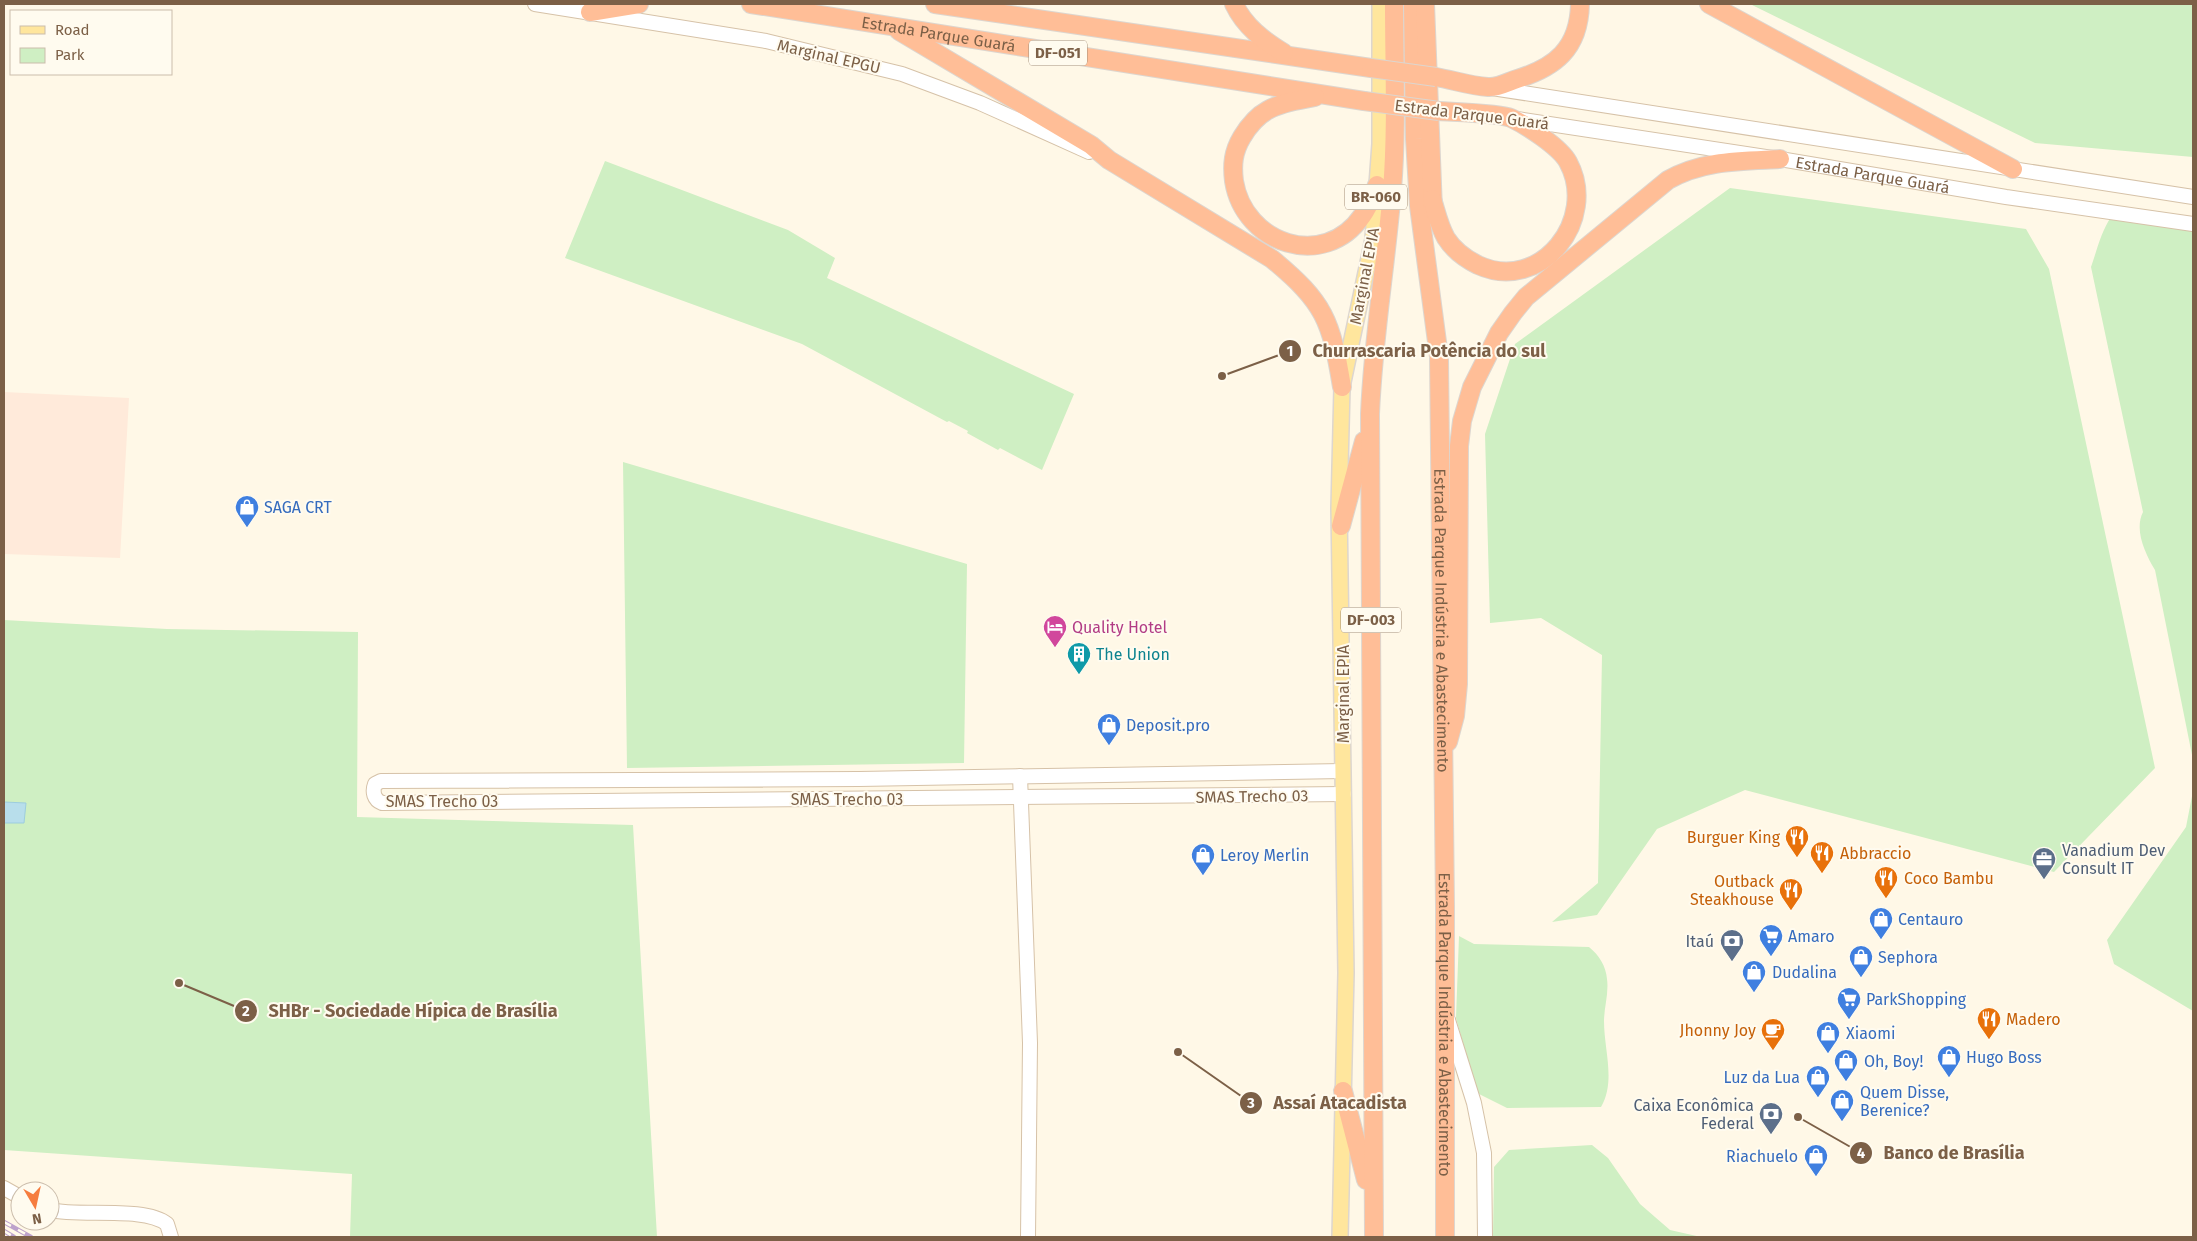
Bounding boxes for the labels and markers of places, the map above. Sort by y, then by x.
callout: Churrascaria Potência do sul [1278,335,1556,368]
shop icon: SAGA CRT [234,494,260,528]
place label: SAGA CRT [264,498,332,517]
hotel icon: Quality Hotel [1042,614,1068,648]
place label: Quality Hotel [1072,618,1167,637]
building icon: The Union [1066,641,1092,675]
place label: The Union [1096,645,1170,664]
shop icon: Deposit.pro [1096,712,1122,746]
place label: Deposit.pro [1126,716,1210,735]
restaurant icon: Burguer King [1784,824,1810,858]
place label: Burguer King [1687,828,1781,847]
restaurant icon: Abbraccio [1809,840,1835,874]
place label: Vanadium Dev Consult IT [2062,841,2165,878]
shop icon: Leroy Merlin [1190,842,1216,876]
place label: Abbraccio [1840,844,1911,863]
place label: Leroy Merlin [1220,846,1309,865]
office icon: Vanadium Dev Consult IT [2031,846,2057,880]
restaurant icon: Coco Bambu [1873,865,1899,899]
place label: Coco Bambu [1904,869,1994,888]
place label: Outback Steakhouse [1690,872,1775,909]
restaurant icon: Outback Steakhouse [1778,877,1804,911]
shop icon: Centauro [1868,906,1894,940]
place label: Centauro [1898,910,1963,929]
supermarket icon: Amaro [1758,923,1784,957]
place label: Amaro [1788,927,1835,946]
bank icon: Itaú [1719,928,1745,962]
place label: Itaú [1686,932,1714,951]
shop icon: Sephora [1848,944,1874,978]
place label: Sephora [1878,948,1938,967]
shop icon: Dudalina [1741,959,1767,993]
place label: Dudalina [1772,963,1837,982]
supermarket icon: ParkShopping [1836,986,1862,1020]
place label: ParkShopping [1866,990,1967,1009]
callout: SHBr - Sociedade Hípica de Brasília [234,994,568,1027]
restaurant icon: Madero [1976,1006,2002,1040]
place label: Madero [2006,1010,2060,1029]
cafe icon: Jhonny Joy [1760,1017,1786,1051]
shop icon: Xiaomi [1815,1020,1841,1054]
place label: Jhonny Joy [1680,1021,1756,1040]
place label: Xiaomi [1846,1024,1895,1043]
shop icon: Hugo Boss [1936,1044,1962,1078]
shop icon: Oh, Boy! [1833,1048,1859,1082]
place label: Hugo Boss [1966,1048,2042,1067]
place label: Oh, Boy! [1864,1052,1924,1071]
shop icon: Luz da Lua [1805,1064,1831,1098]
place label: Luz da Lua [1723,1068,1800,1087]
place label: Quem Disse, Berenice? [1860,1083,1949,1120]
callout: Assaí Atacadista [1238,1086,1417,1119]
shop icon: Quem Disse, Berenice? [1829,1088,1855,1122]
place label: Caixa Econômica Federal [1633,1096,1754,1133]
bank icon: Caixa Econômica Federal [1758,1101,1784,1135]
callout: Banco de Brasília [1849,1137,2035,1170]
shop icon: Riachuelo [1803,1143,1829,1177]
place label: Riachuelo [1726,1147,1798,1166]

